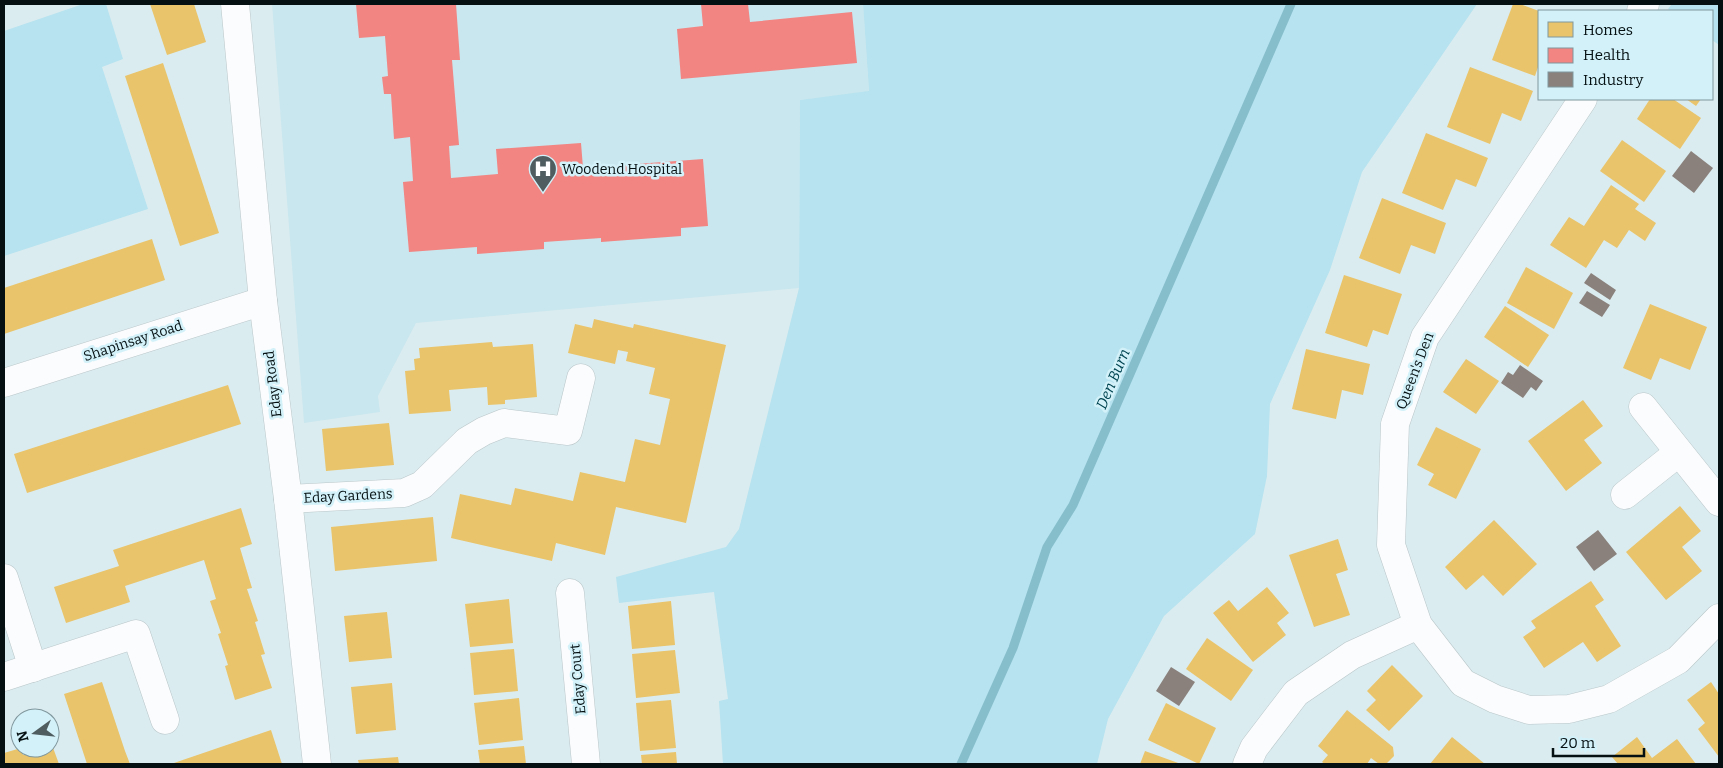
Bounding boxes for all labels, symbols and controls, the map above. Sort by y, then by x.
legend [1538,10,1713,100]
text: Homes [1583,21,1633,39]
text: Health [1583,46,1631,64]
text: Industry [1583,71,1643,89]
hospital icon: Woodend Hospital [528,154,558,193]
place label: Woodend Hospital [562,161,682,178]
street label: Shapinsay Road [81,317,185,365]
street label: Queen's Den [1393,330,1438,412]
water label: Den Burn [1092,346,1134,412]
street label: Eday Road [260,350,286,418]
street label: Eday Gardens [303,485,393,507]
street label: Eday Court [566,643,590,715]
north arrow [10,708,60,758]
scale bar [1553,726,1644,758]
text: N [13,729,33,744]
text: 20 m [1560,734,1596,752]

